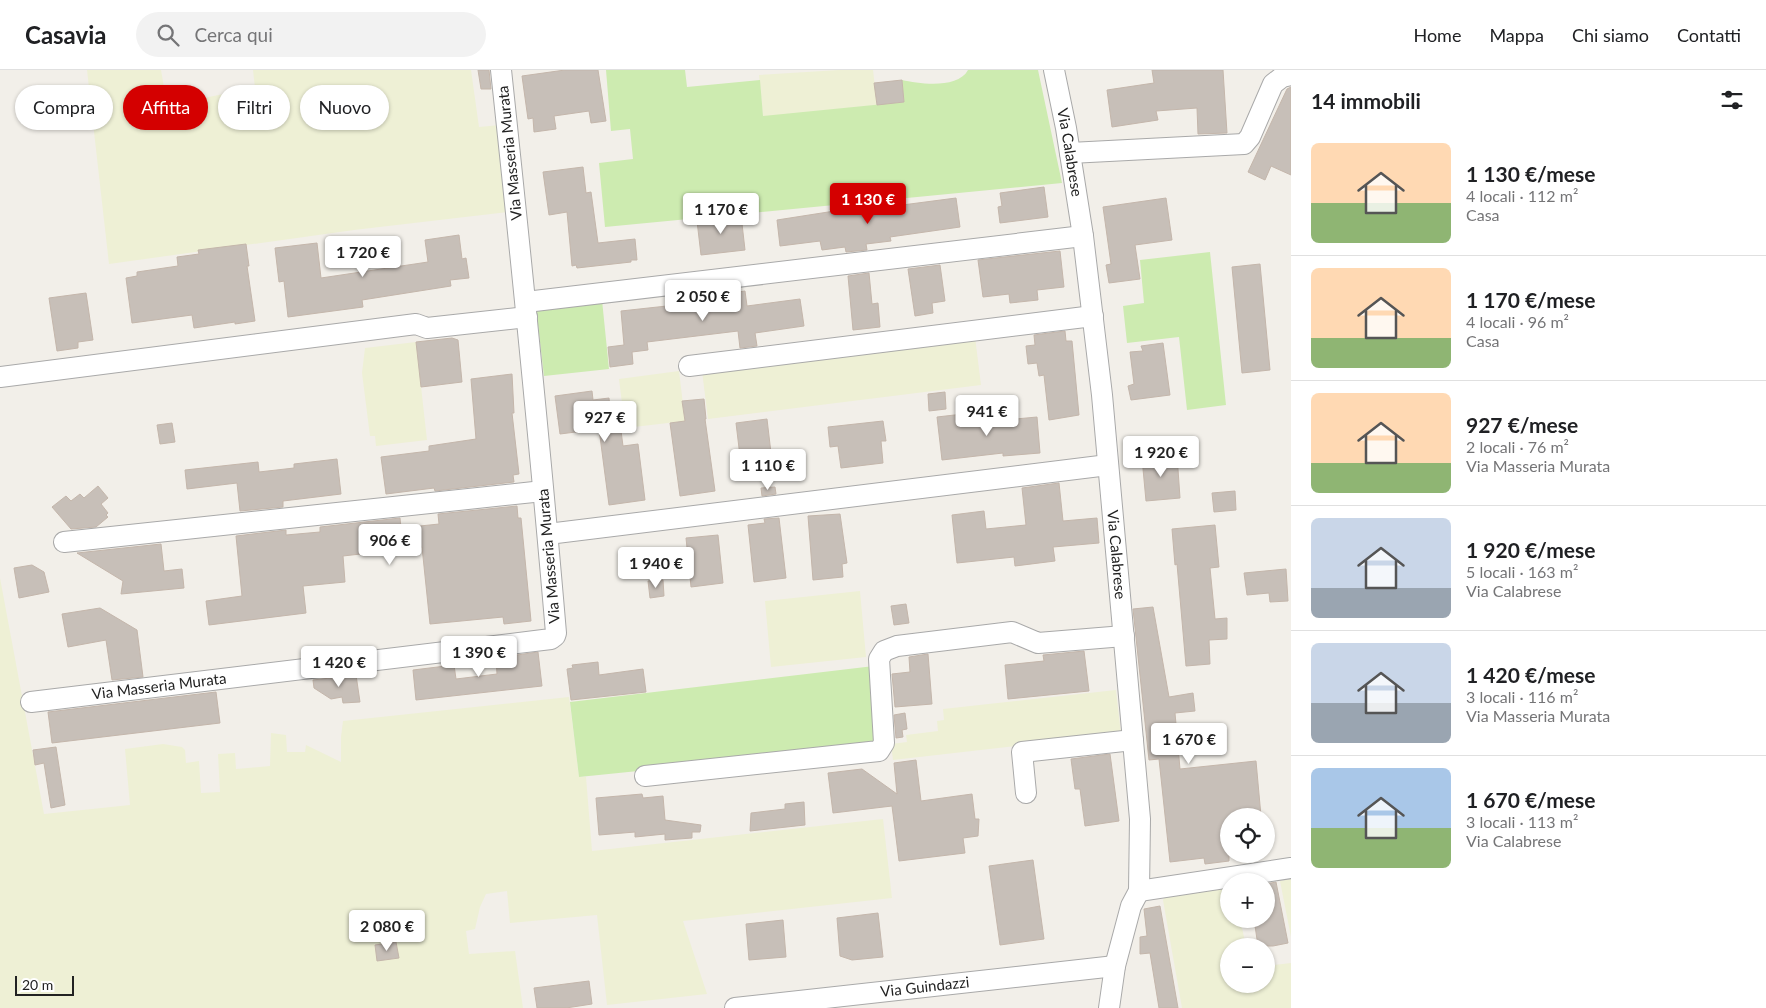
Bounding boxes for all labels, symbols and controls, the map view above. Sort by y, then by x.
search box [136,12,486,57]
text: Casavia [25,20,106,49]
icon: search [154,21,182,49]
text: Cerca qui [194,23,273,46]
text: Home [1413,24,1461,46]
text: Mappa [1489,24,1544,46]
text: Chi siamo [1572,24,1649,46]
text: Contatti [1677,24,1741,46]
chip: Compra [15,85,113,130]
chip: Affitta [123,85,208,130]
chip: Filtri [218,85,290,130]
chip: Nuovo [300,85,389,130]
street label: Via Masseria Murata [493,85,525,221]
icon: filters [1718,86,1746,114]
text: 14 immobili [1311,88,1421,113]
street label: Via Calabrese [1054,106,1087,198]
text: 1 130 €/mese [1466,161,1596,186]
icon: home [1351,163,1411,223]
pin: 1 130 € [822,182,914,225]
text: 4 locali · 112 m² [1466,186,1578,205]
text: 1 130 € [841,189,895,208]
pin: 1 170 € [675,192,767,235]
text: 1 170 € [694,199,748,218]
text: Casa [1466,205,1500,224]
pin: 1 720 € [317,236,409,278]
text: 1 720 € [336,242,390,261]
pin: 2 050 € [657,280,749,322]
text: 2 050 € [676,286,730,305]
text: 1 170 €/mese [1466,287,1596,312]
icon: home [1351,288,1411,348]
text: 4 locali · 96 m² [1466,312,1569,331]
text: Casa [1466,331,1500,350]
pin: 941 € [952,394,1022,437]
pin: 927 € [570,400,640,443]
text: 941 € [966,401,1008,420]
text: 927 € [584,407,626,426]
text: 927 €/mese [1466,412,1578,437]
icon: home [1351,413,1411,473]
pin: 1 920 € [1115,436,1207,478]
text: 2 locali · 76 m² [1466,437,1569,456]
text: 1 920 € [1134,442,1188,461]
pin: 1 110 € [722,448,814,491]
text: 1 110 € [741,455,795,474]
text: Via Masseria Murata [1466,456,1610,475]
street label: Via Masseria Murata [533,488,563,624]
street label: Via Calabrese [1104,509,1130,600]
pin: 906 € [355,524,425,566]
text: 906 € [369,530,411,549]
text: 1 920 €/mese [1466,537,1596,562]
icon: home [1351,538,1411,598]
pin: 1 940 € [610,546,702,589]
text: 1 940 € [629,553,683,572]
text: 5 locali · 163 m² [1466,562,1578,581]
text: Via Calabrese [1466,581,1561,600]
pin: 1 390 € [433,636,525,678]
text: 1 390 € [452,642,506,661]
pin: 1 420 € [293,646,385,688]
text: 1 420 € [312,652,366,671]
text: 1 420 €/mese [1466,662,1596,687]
icon: home [1351,663,1411,723]
street label: Via Masseria Murata [91,668,227,703]
text: 3 locali · 116 m² [1466,687,1578,706]
text: Via Masseria Murata [1466,706,1610,725]
pin: 1 670 € [1143,722,1235,765]
text: 1 670 € [1162,729,1216,748]
text: 1 670 €/mese [1466,787,1596,812]
icon: home [1351,788,1411,848]
map controls [1220,808,1275,993]
button: locate [1220,808,1275,863]
text: 3 locali · 113 m² [1466,812,1578,831]
text: Via Calabrese [1466,831,1561,850]
button: + [1220,873,1275,928]
pin: 2 080 € [341,910,433,952]
text: 2 080 € [360,916,414,935]
button: − [1220,938,1275,993]
street label: Via Guindazzi [879,972,970,1000]
scale bar [15,973,74,996]
text: 20 m [22,976,53,993]

